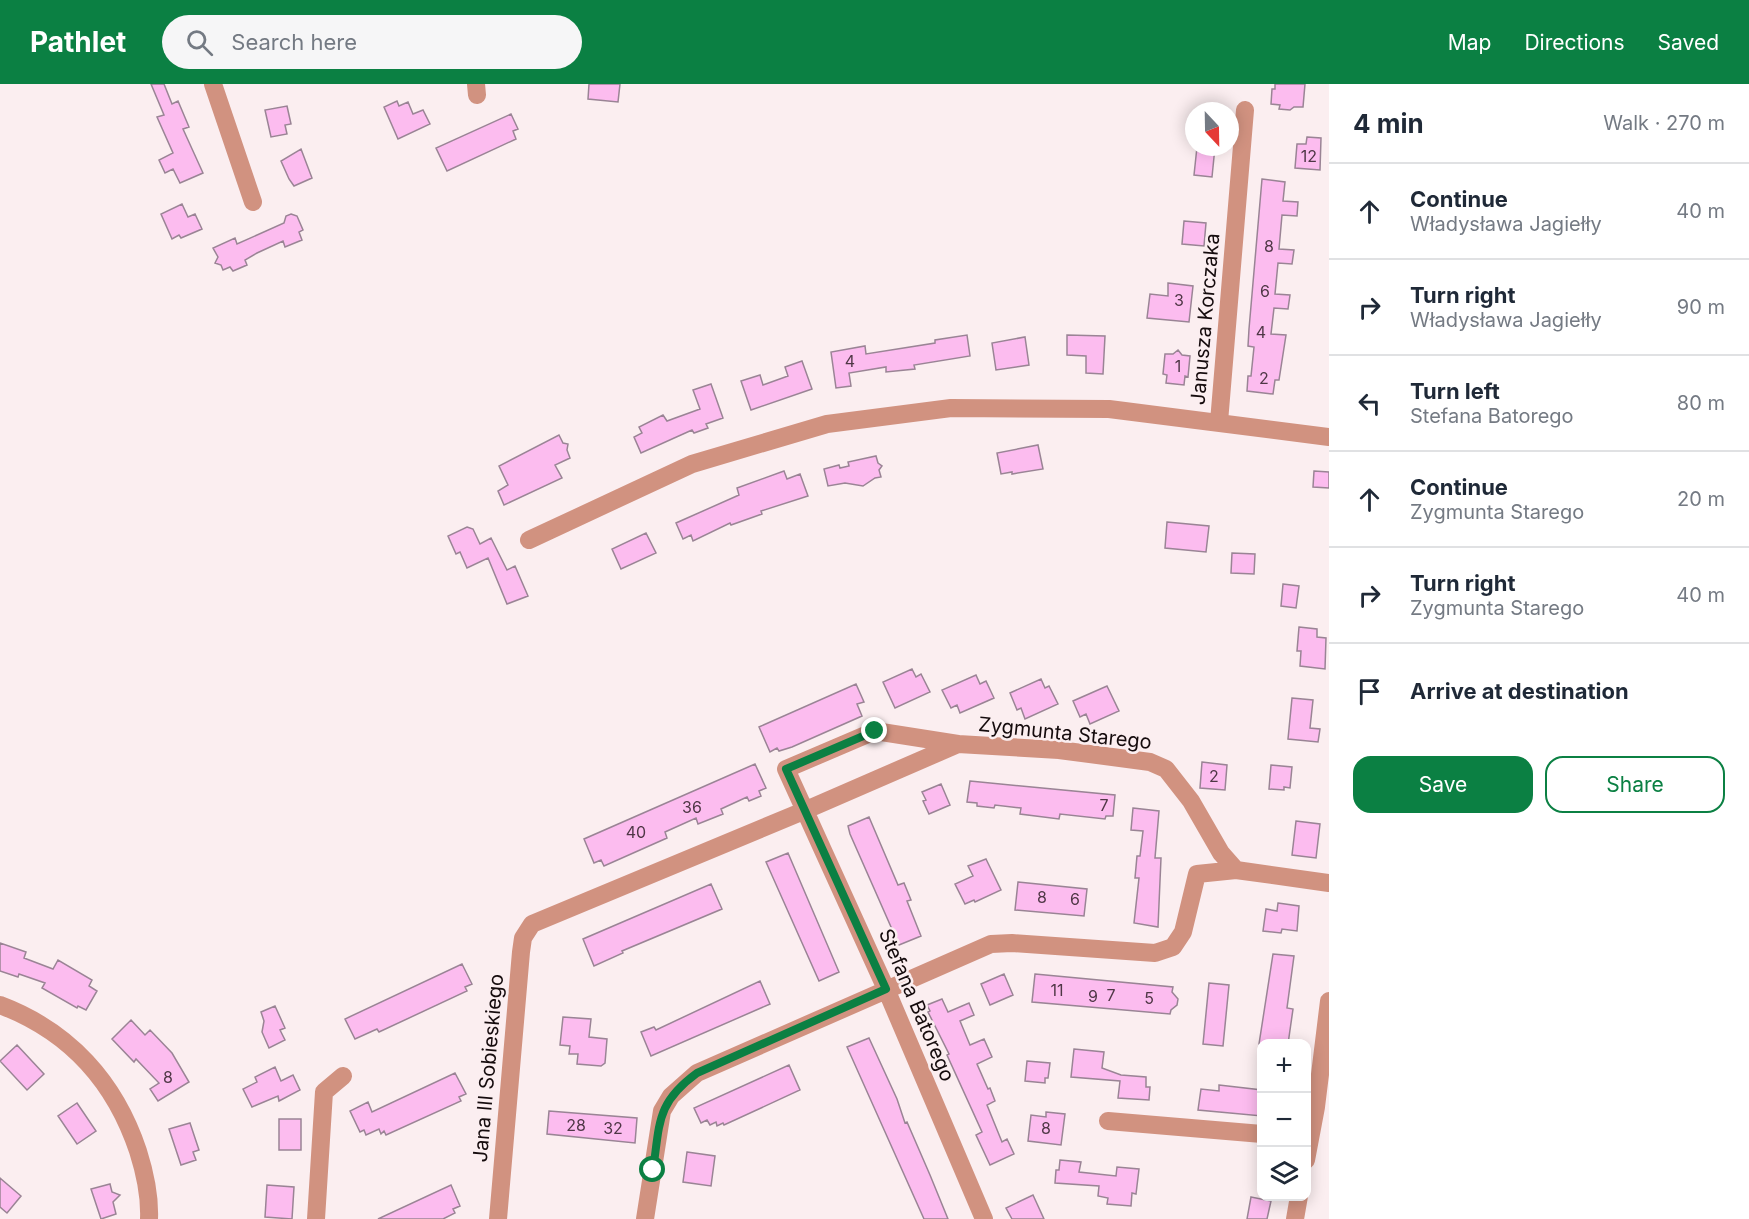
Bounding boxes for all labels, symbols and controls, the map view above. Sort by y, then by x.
search box [162,15,582,69]
text: Pathlet [30,25,126,59]
icon: search [183,26,216,59]
text: Search here [231,29,357,55]
text: Map [1448,30,1491,55]
text: Directions [1524,30,1625,55]
text: Saved [1658,30,1719,55]
north arrow [1185,102,1239,156]
text: 4 min [1353,108,1424,139]
text: Walk · 270 m [1603,111,1725,135]
house number: 12 [1301,146,1317,166]
text: Continue [1410,186,1508,212]
icon: ahead [1353,195,1386,228]
text: 40 m [1676,199,1725,223]
text: Władysława Jagiełły [1410,212,1602,236]
street label: Janusza Korczaka [1186,232,1224,406]
house number: 8 [1264,236,1274,256]
house number: 6 [1260,281,1270,301]
text: Turn right [1410,282,1516,308]
house number: 3 [1174,290,1184,310]
icon: right [1353,291,1386,324]
text: 90 m [1677,295,1725,319]
text: Władysława Jagiełły [1410,308,1602,332]
house number: 4 [1256,322,1266,342]
house number: 4 [845,351,855,371]
house number: 1 [1175,356,1181,376]
house number: 2 [1259,368,1269,388]
text: Turn left [1410,378,1500,404]
icon: left [1353,387,1386,420]
text: 80 m [1677,391,1725,415]
text: Stefana Batorego [1410,404,1574,428]
text: Continue [1410,474,1508,500]
icon: ahead [1353,483,1386,516]
text: 20 m [1677,487,1725,511]
text: Zygmunta Starego [1410,500,1584,524]
text: Turn right [1410,570,1516,596]
icon: right [1353,579,1386,612]
text: 40 m [1676,583,1725,607]
text: Zygmunta Starego [1410,596,1584,620]
icon: arrive [1353,675,1386,708]
text: Arrive at destination [1410,678,1629,704]
street label: Zygmunta Starego [977,712,1153,754]
route end [861,717,887,743]
button: Save [1353,756,1533,813]
button: Share [1545,756,1725,813]
house number: 2 [1209,766,1219,786]
house number: 7 [1099,795,1109,815]
house number: 36 [682,797,702,817]
house number: 40 [626,822,646,842]
house number: 8 [1037,887,1047,907]
house number: 6 [1070,889,1080,909]
street label: Stefana Batorego [874,925,960,1085]
street label: Jana III Sobieskiego [468,973,508,1163]
house number: 11 [1050,980,1064,1000]
house number: 7 [1106,985,1116,1005]
house number: 9 [1088,986,1098,1006]
house number: 5 [1144,988,1154,1008]
map controls [1257,1039,1311,1201]
button: + [1257,1039,1311,1093]
house number: 8 [163,1067,173,1087]
button: − [1257,1093,1311,1147]
house number: 28 [566,1115,586,1135]
house number: 32 [603,1118,623,1138]
house number: 8 [1041,1118,1051,1138]
button: layers [1257,1147,1311,1201]
route start [639,1156,665,1182]

